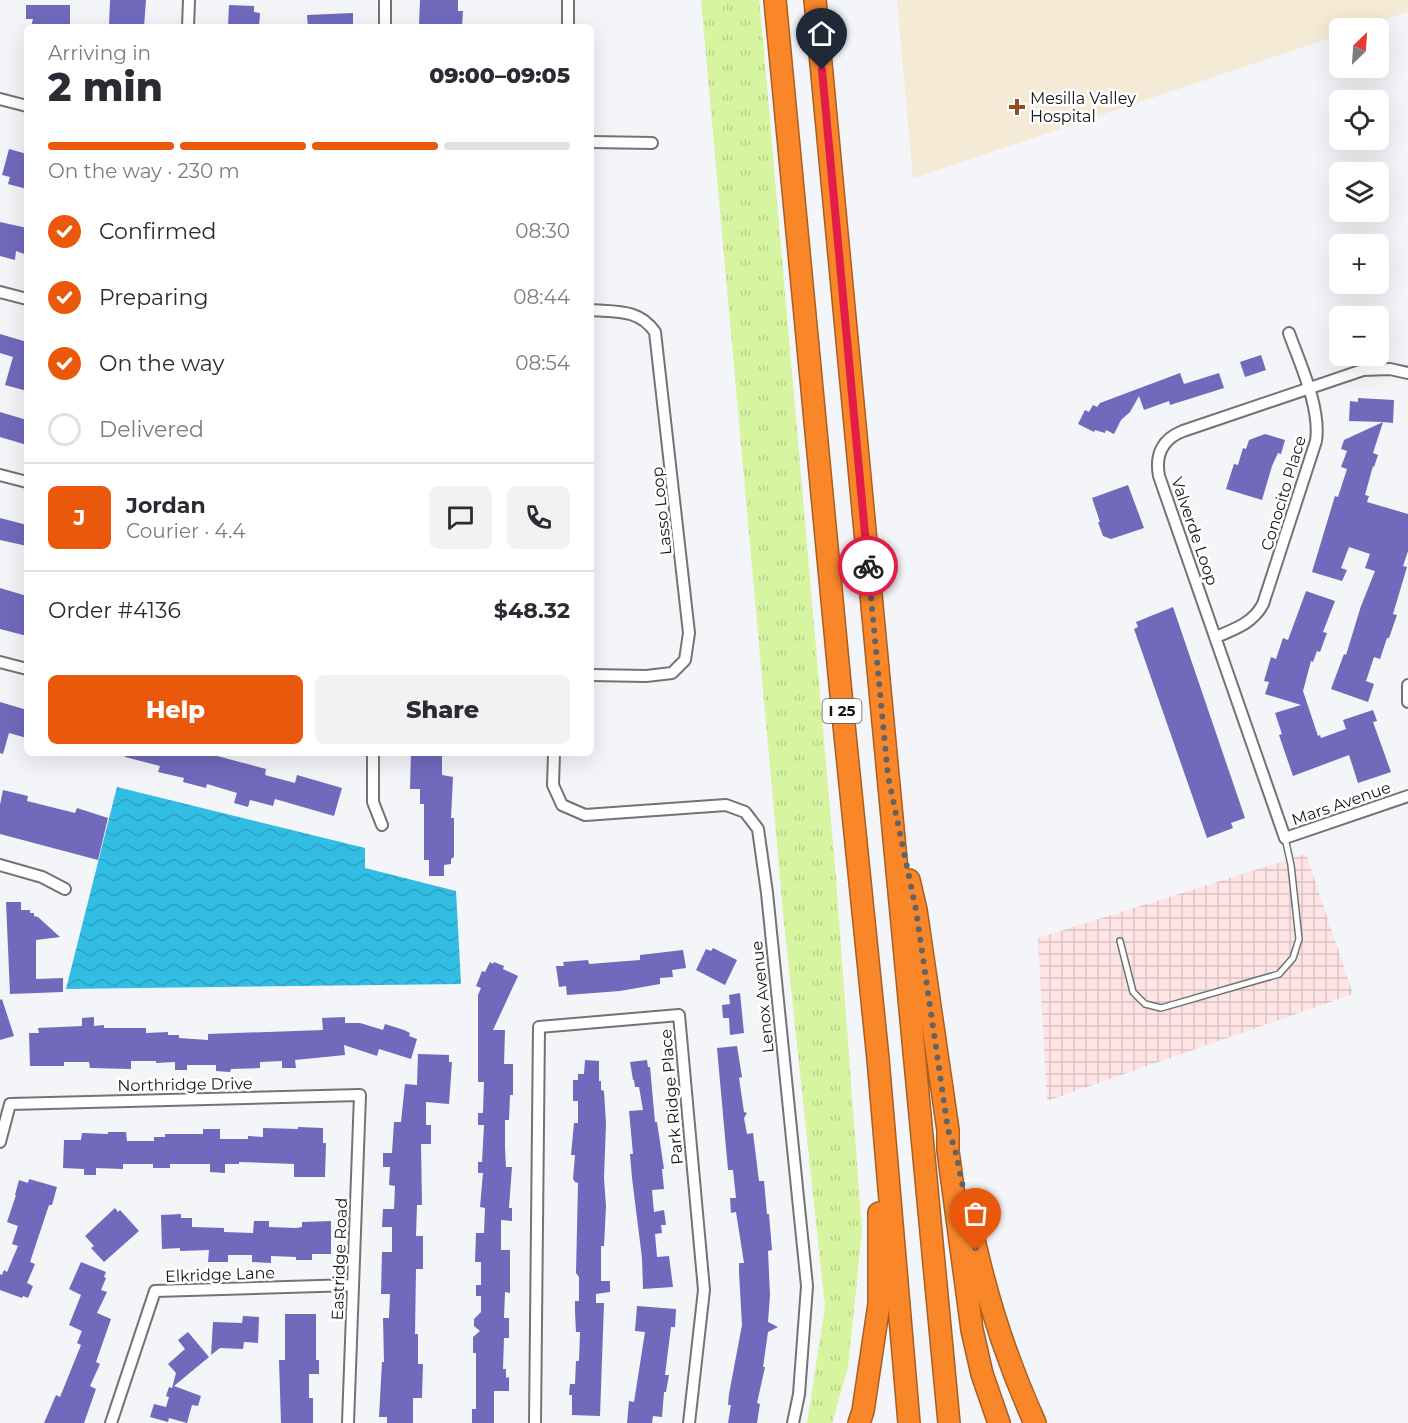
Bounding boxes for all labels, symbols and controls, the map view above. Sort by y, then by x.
pin [796,8,847,70]
icon: home [805,17,838,50]
north arrow [1329,18,1389,78]
map controls [1329,18,1389,366]
text: Arriving in [48,41,151,65]
text: 09:00–09:05 [429,62,570,89]
text: 2 min [48,63,163,111]
place label: Mesilla Valley Hospital [1030,89,1136,126]
button: locate [1329,90,1389,150]
marker: Mesilla Valley Hospital [1008,98,1026,116]
text: On the way · 230 m [48,159,240,183]
button: layers [1329,162,1389,222]
icon: check [48,215,81,248]
text: Confirmed [99,218,216,245]
text: 08:30 [515,219,570,243]
button: + [1329,234,1389,294]
icon: check [48,281,81,314]
text: Preparing [99,284,208,311]
text: 08:44 [513,285,570,309]
button: − [1329,306,1389,366]
icon: check [48,347,81,380]
text: On the way [99,350,224,377]
text: 08:54 [515,351,570,375]
text: Delivered [99,416,204,443]
street label: Conocito Place [1257,433,1310,553]
street label: Lasso Loop [647,466,676,556]
street label: Valverde Loop [1167,475,1222,588]
button: chat [429,486,492,549]
button: phone [507,486,570,549]
text: Jordan [126,492,206,519]
text: J [74,504,85,531]
text: Courier · 4.4 [126,519,245,543]
courier [838,536,898,596]
icon: bike [852,550,885,583]
text: Order #4136 [48,597,181,624]
text: $48.32 [494,597,570,624]
button: Help [48,675,303,744]
button: Share [315,675,570,744]
road number: I 25 [822,699,862,723]
street label: Mars Avenue [1289,778,1393,829]
street label: Lenox Avenue [747,940,778,1054]
street label: Park Ridge Place [656,1028,687,1166]
street label: Northridge Drive [117,1074,253,1095]
pin [950,1188,1001,1250]
icon: bag [959,1197,992,1230]
street label: Eastridge Road [328,1198,351,1321]
street label: Elkridge Lane [165,1263,275,1286]

